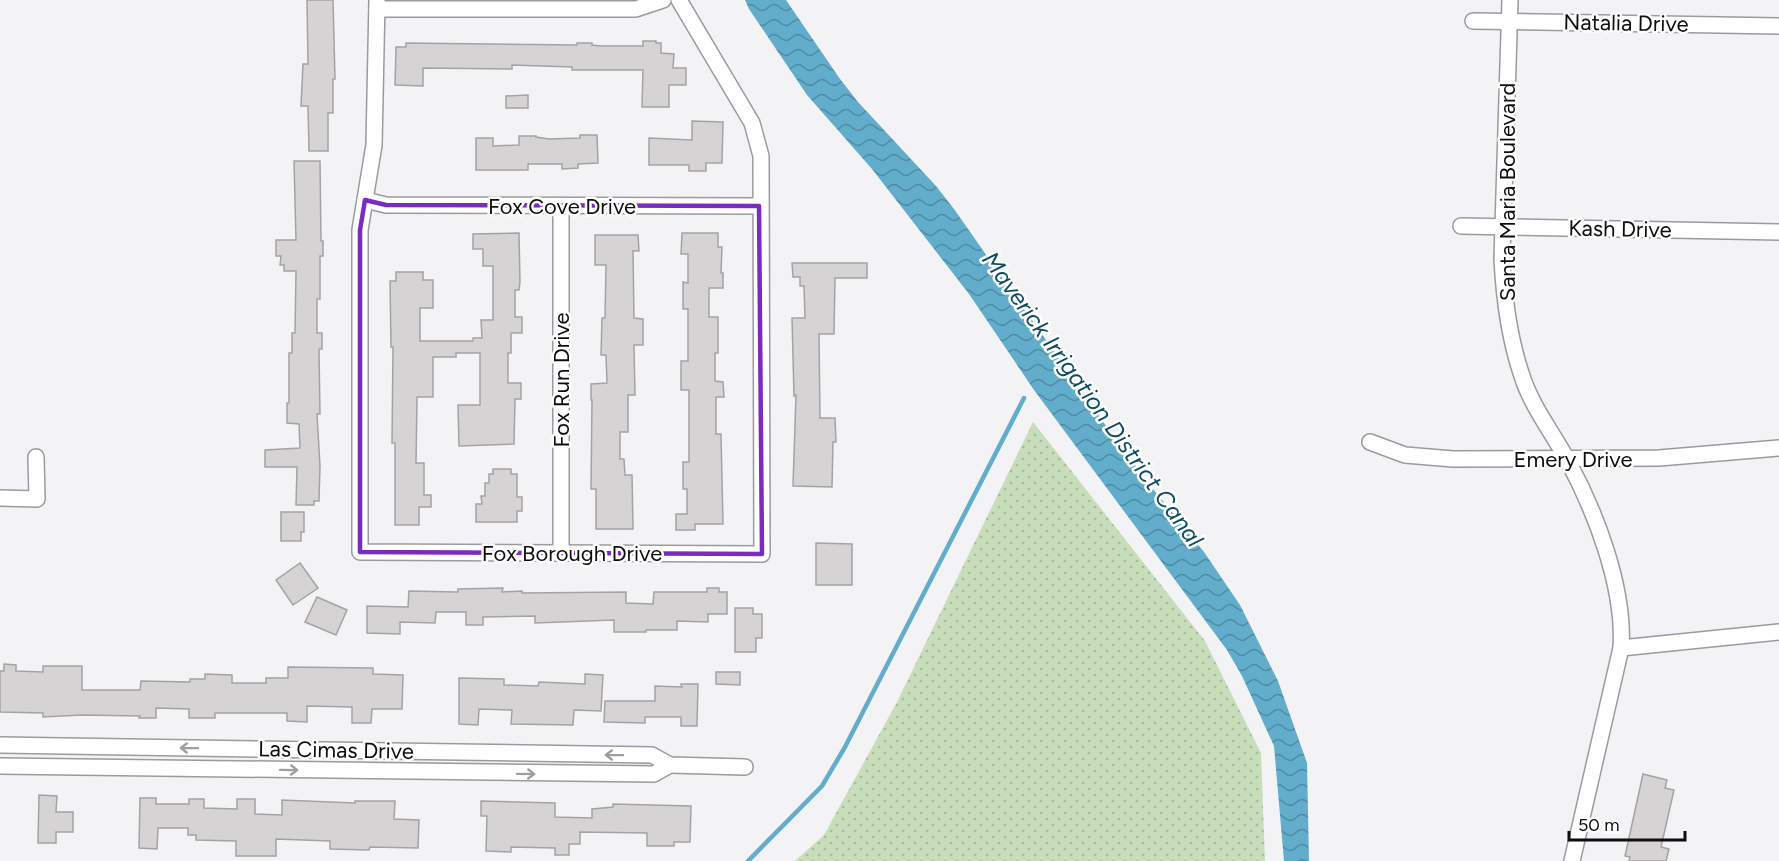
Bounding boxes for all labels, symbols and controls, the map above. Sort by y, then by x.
street label: Natalia Drive [1563,8,1689,38]
street label: Santa Maria Boulevard [1494,83,1521,301]
street label: Fox Cove Drive [488,193,636,220]
street label: Kash Drive [1568,215,1672,243]
water label: Maverick Irrigation District Canal [976,246,1210,553]
street label: Fox Run Drive [548,313,575,447]
street label: Emery Drive [1513,446,1633,473]
street label: Fox Borough Drive [482,540,662,567]
street label: Las Cimas Drive [258,735,414,765]
one-way arrow [179,742,199,754]
one-way arrow [605,749,625,761]
one-way arrow [279,764,299,776]
one-way arrow [516,768,536,780]
scale bar [1569,804,1684,842]
text: 50 m [1578,814,1620,836]

